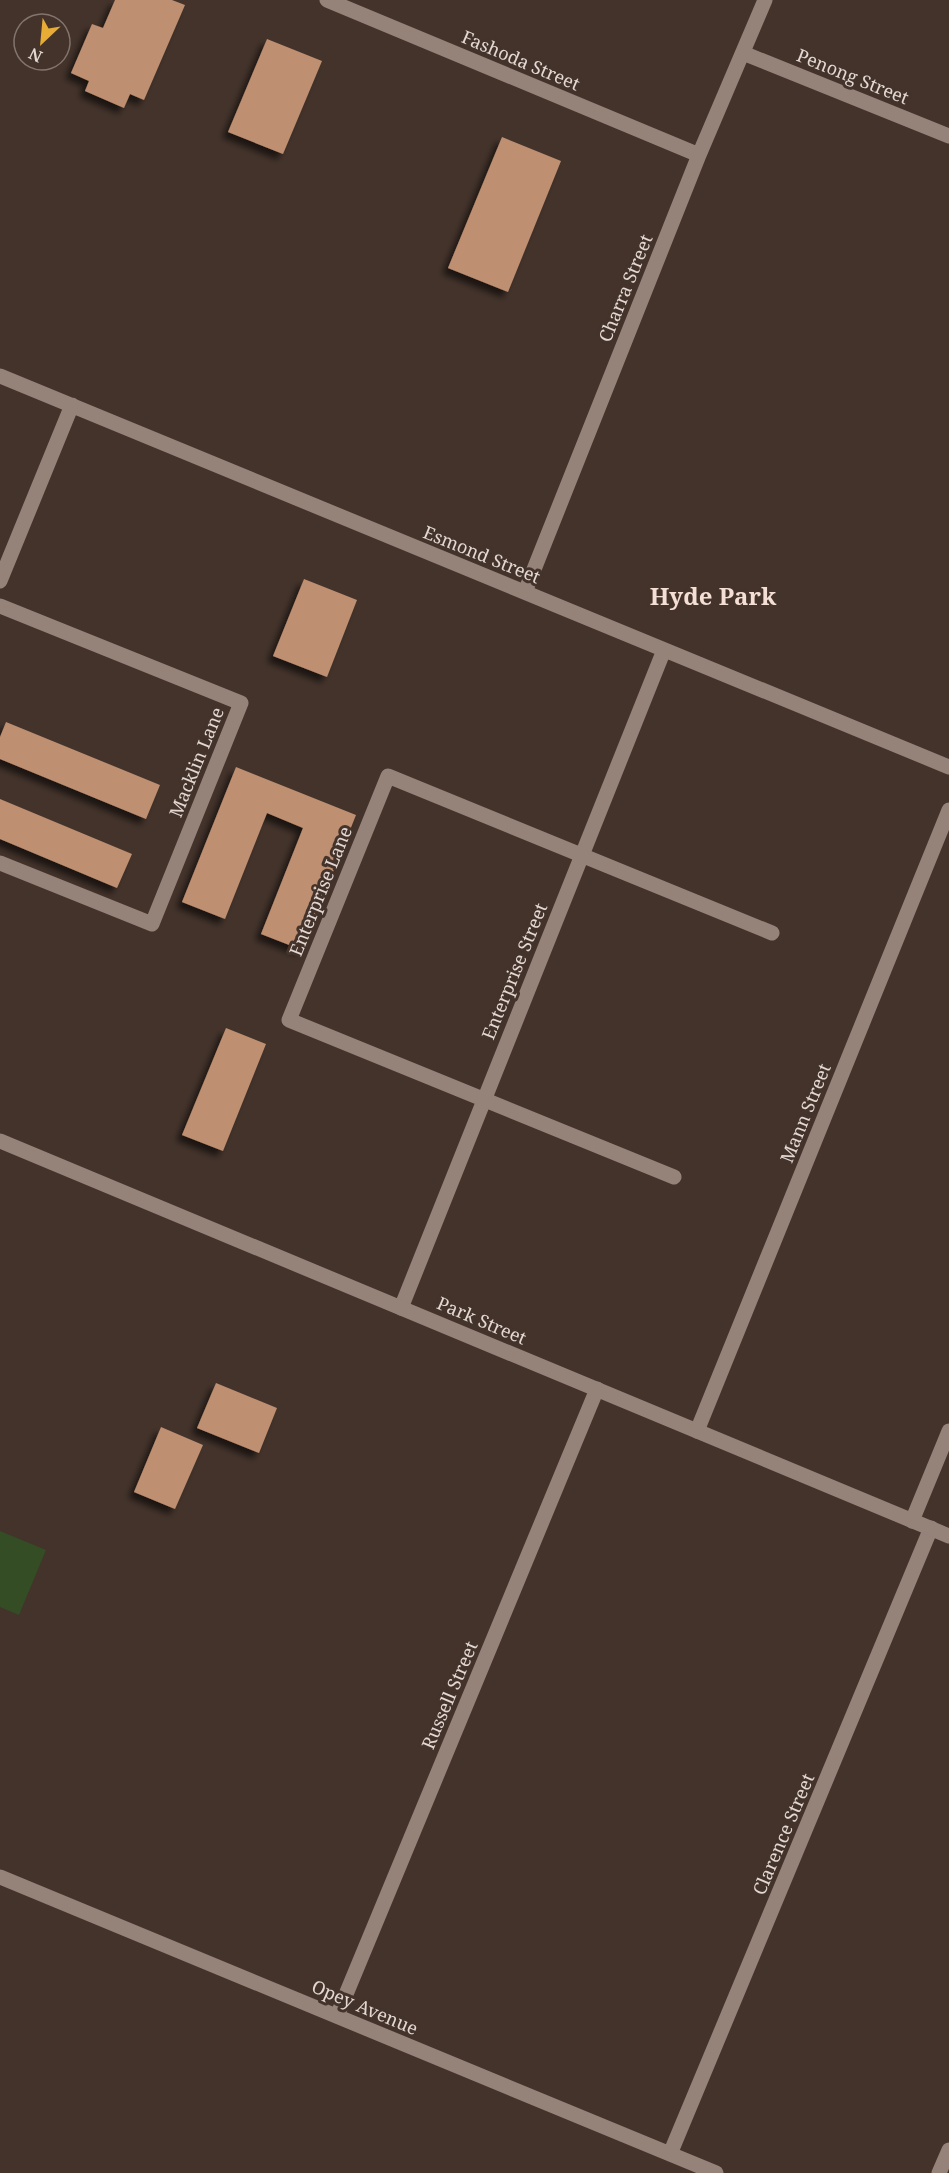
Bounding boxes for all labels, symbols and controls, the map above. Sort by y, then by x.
north arrow [12,12,72,72]
street label: Fashoda Street [458,24,584,96]
text: N [25,43,46,68]
street label: Penong Street [793,43,913,109]
street label: Charra Street [592,231,658,345]
street label: Esmond Street [420,520,544,588]
district label: Hyde Park [650,579,777,612]
street label: Macklin Lane [163,703,229,821]
street label: Enterprise Lane [283,823,357,959]
street label: Enterprise Street [476,899,552,1043]
street label: Mann Street [774,1060,836,1166]
street label: Park Street [434,1290,530,1350]
street label: Russell Street [415,1637,483,1753]
street label: Clarence Street [747,1770,819,1898]
street label: Opey Avenue [308,1974,422,2040]

